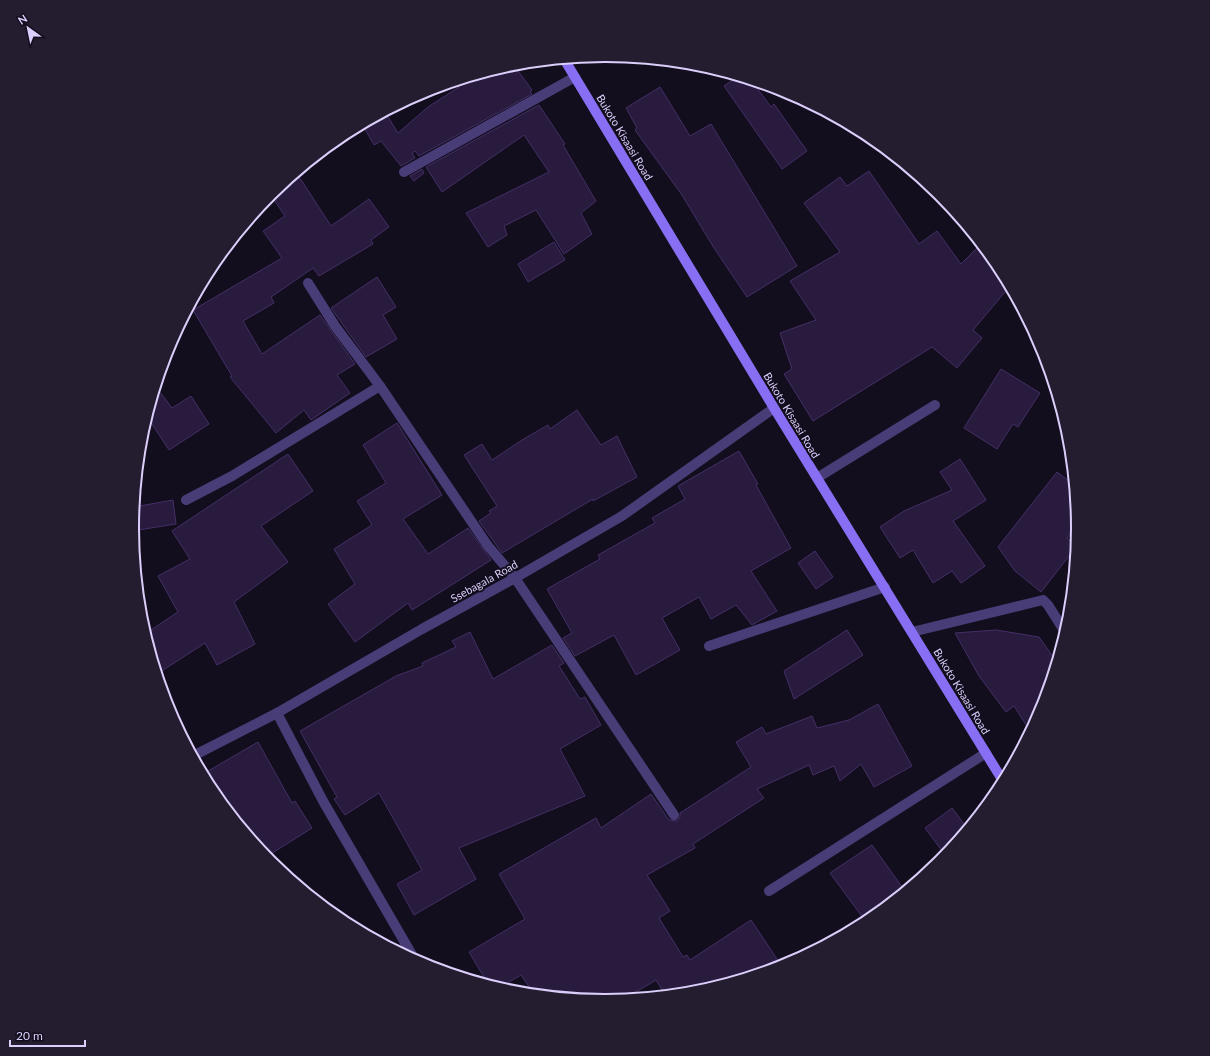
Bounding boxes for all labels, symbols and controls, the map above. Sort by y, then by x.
north arrow [8,8,48,48]
text: N [15,11,29,27]
street label: Bukoto Kisaasi Road [594,92,656,182]
street label: Bukoto Kisaasi Road [761,370,823,460]
street label: Ssebagala Road [448,557,520,605]
street label: Bukoto Kisaasi Road [931,646,993,736]
scale bar [10,1022,85,1048]
text: 20 m [16,1028,43,1043]

